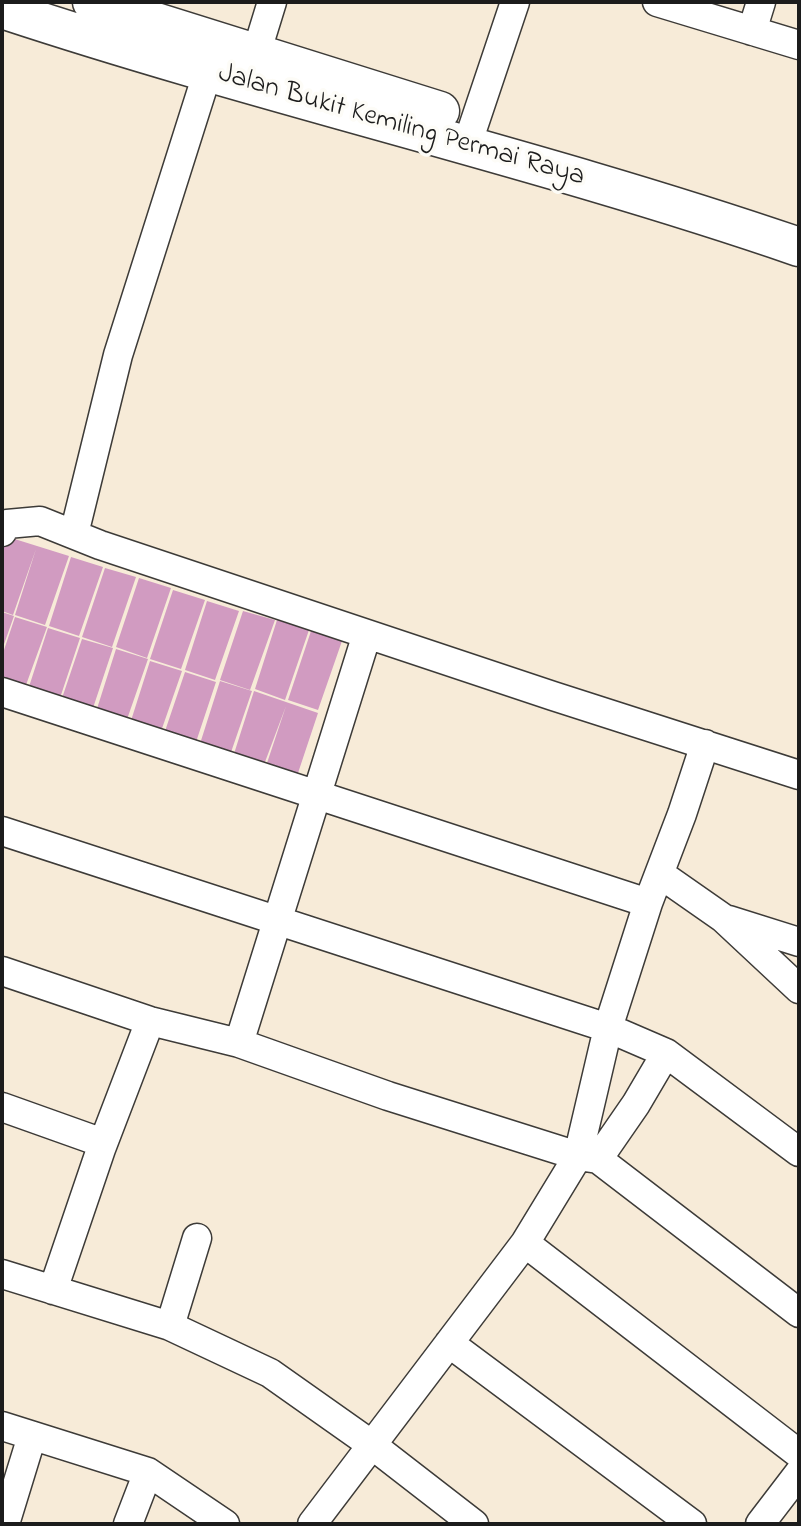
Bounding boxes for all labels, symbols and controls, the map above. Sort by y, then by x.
street label: Jalan Bukit Kemiling Permai Raya [214,58,588,196]

